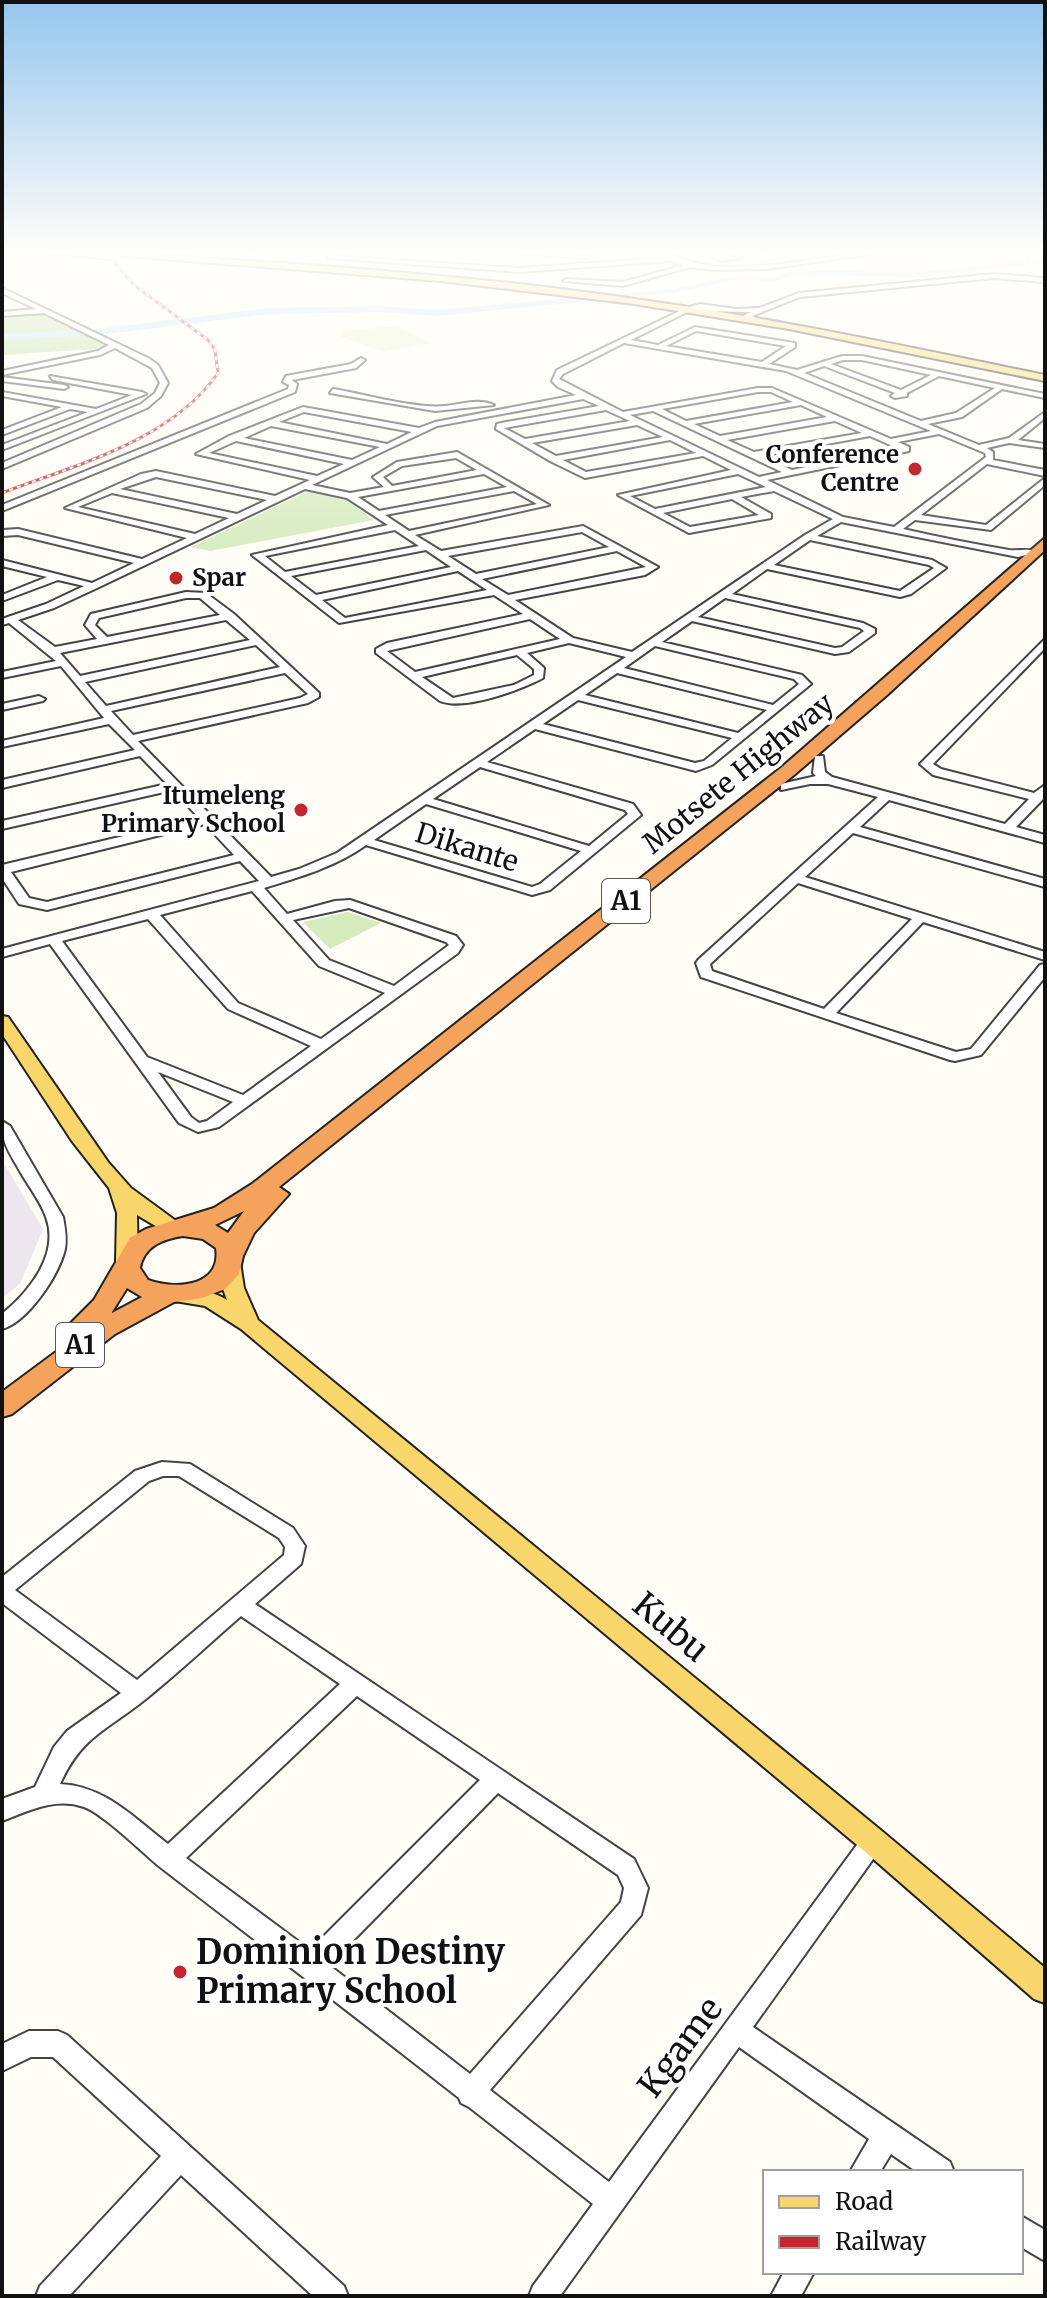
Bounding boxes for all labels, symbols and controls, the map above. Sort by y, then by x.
place label: Conference Centre [766,439,899,498]
marker: Conference Centre [906,460,924,478]
place label: Spar [192,562,246,593]
marker: Spar [167,569,185,587]
street label: Motsete Highway [635,685,841,861]
place label: Itumeleng Primary School [101,780,285,839]
marker: Itumeleng Primary School [292,801,310,819]
street label: Dikante [411,814,523,880]
road number: A1 [602,879,650,923]
road number: A1 [56,1323,104,1367]
street label: Kubu [625,1583,717,1671]
place label: Dominion Destiny Primary School [196,1931,506,2012]
marker: Dominion Destiny Primary School [171,1963,189,1981]
street label: Kgame [629,1989,732,2106]
legend [763,2170,1023,2274]
text: Road [835,2186,893,2217]
text: Railway [835,2226,926,2257]

